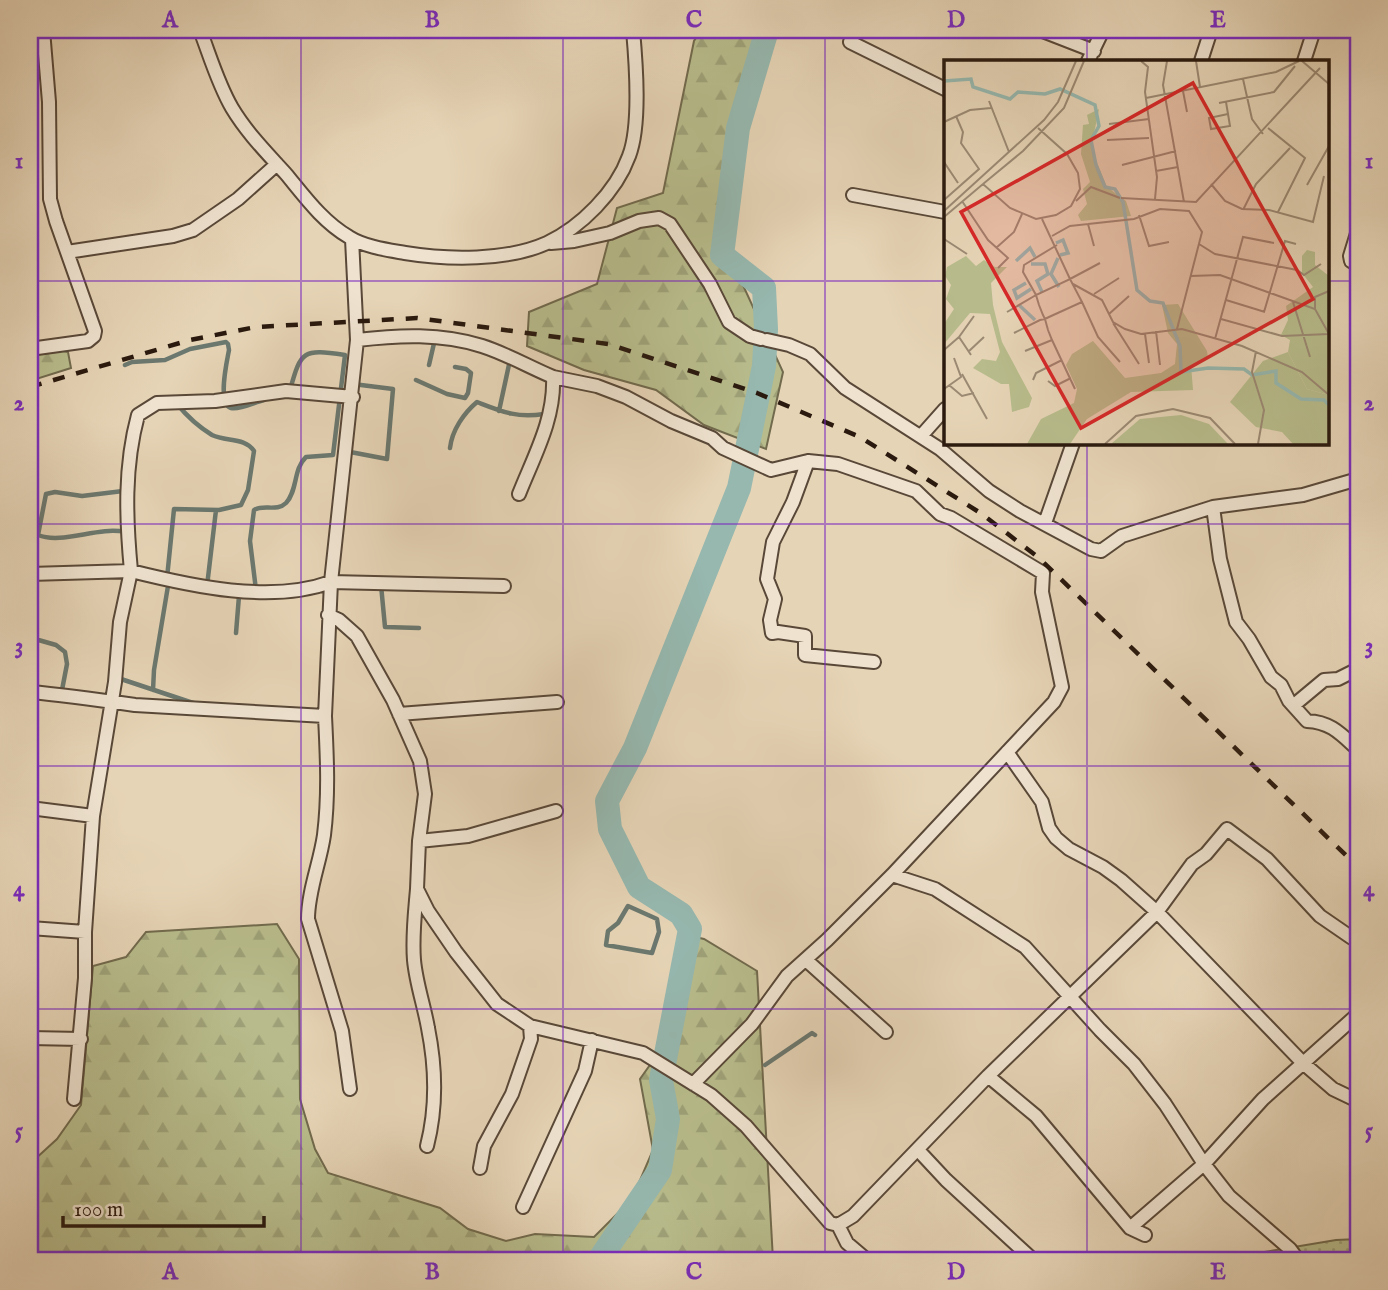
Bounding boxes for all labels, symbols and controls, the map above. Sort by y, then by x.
text: A [161,6,179,35]
text: B [424,6,440,35]
text: C [686,6,703,35]
text: D [947,6,965,35]
text: E [1210,6,1226,35]
inset map [944,60,1328,444]
text: 1 [15,147,23,176]
text: 1 [1365,147,1373,176]
text: 2 [14,389,25,418]
text: 2 [1364,389,1375,418]
text: 3 [15,632,23,661]
text: 3 [1365,632,1373,661]
text: 4 [13,875,25,904]
text: 4 [1363,875,1375,904]
text: 5 [15,1117,24,1146]
text: 5 [1365,1117,1374,1146]
scale bar [63,1185,264,1229]
text: 100 m [74,1197,123,1224]
text: A [161,1258,179,1287]
text: B [424,1258,440,1287]
text: C [686,1258,703,1287]
text: D [947,1258,965,1287]
text: E [1210,1258,1226,1287]

